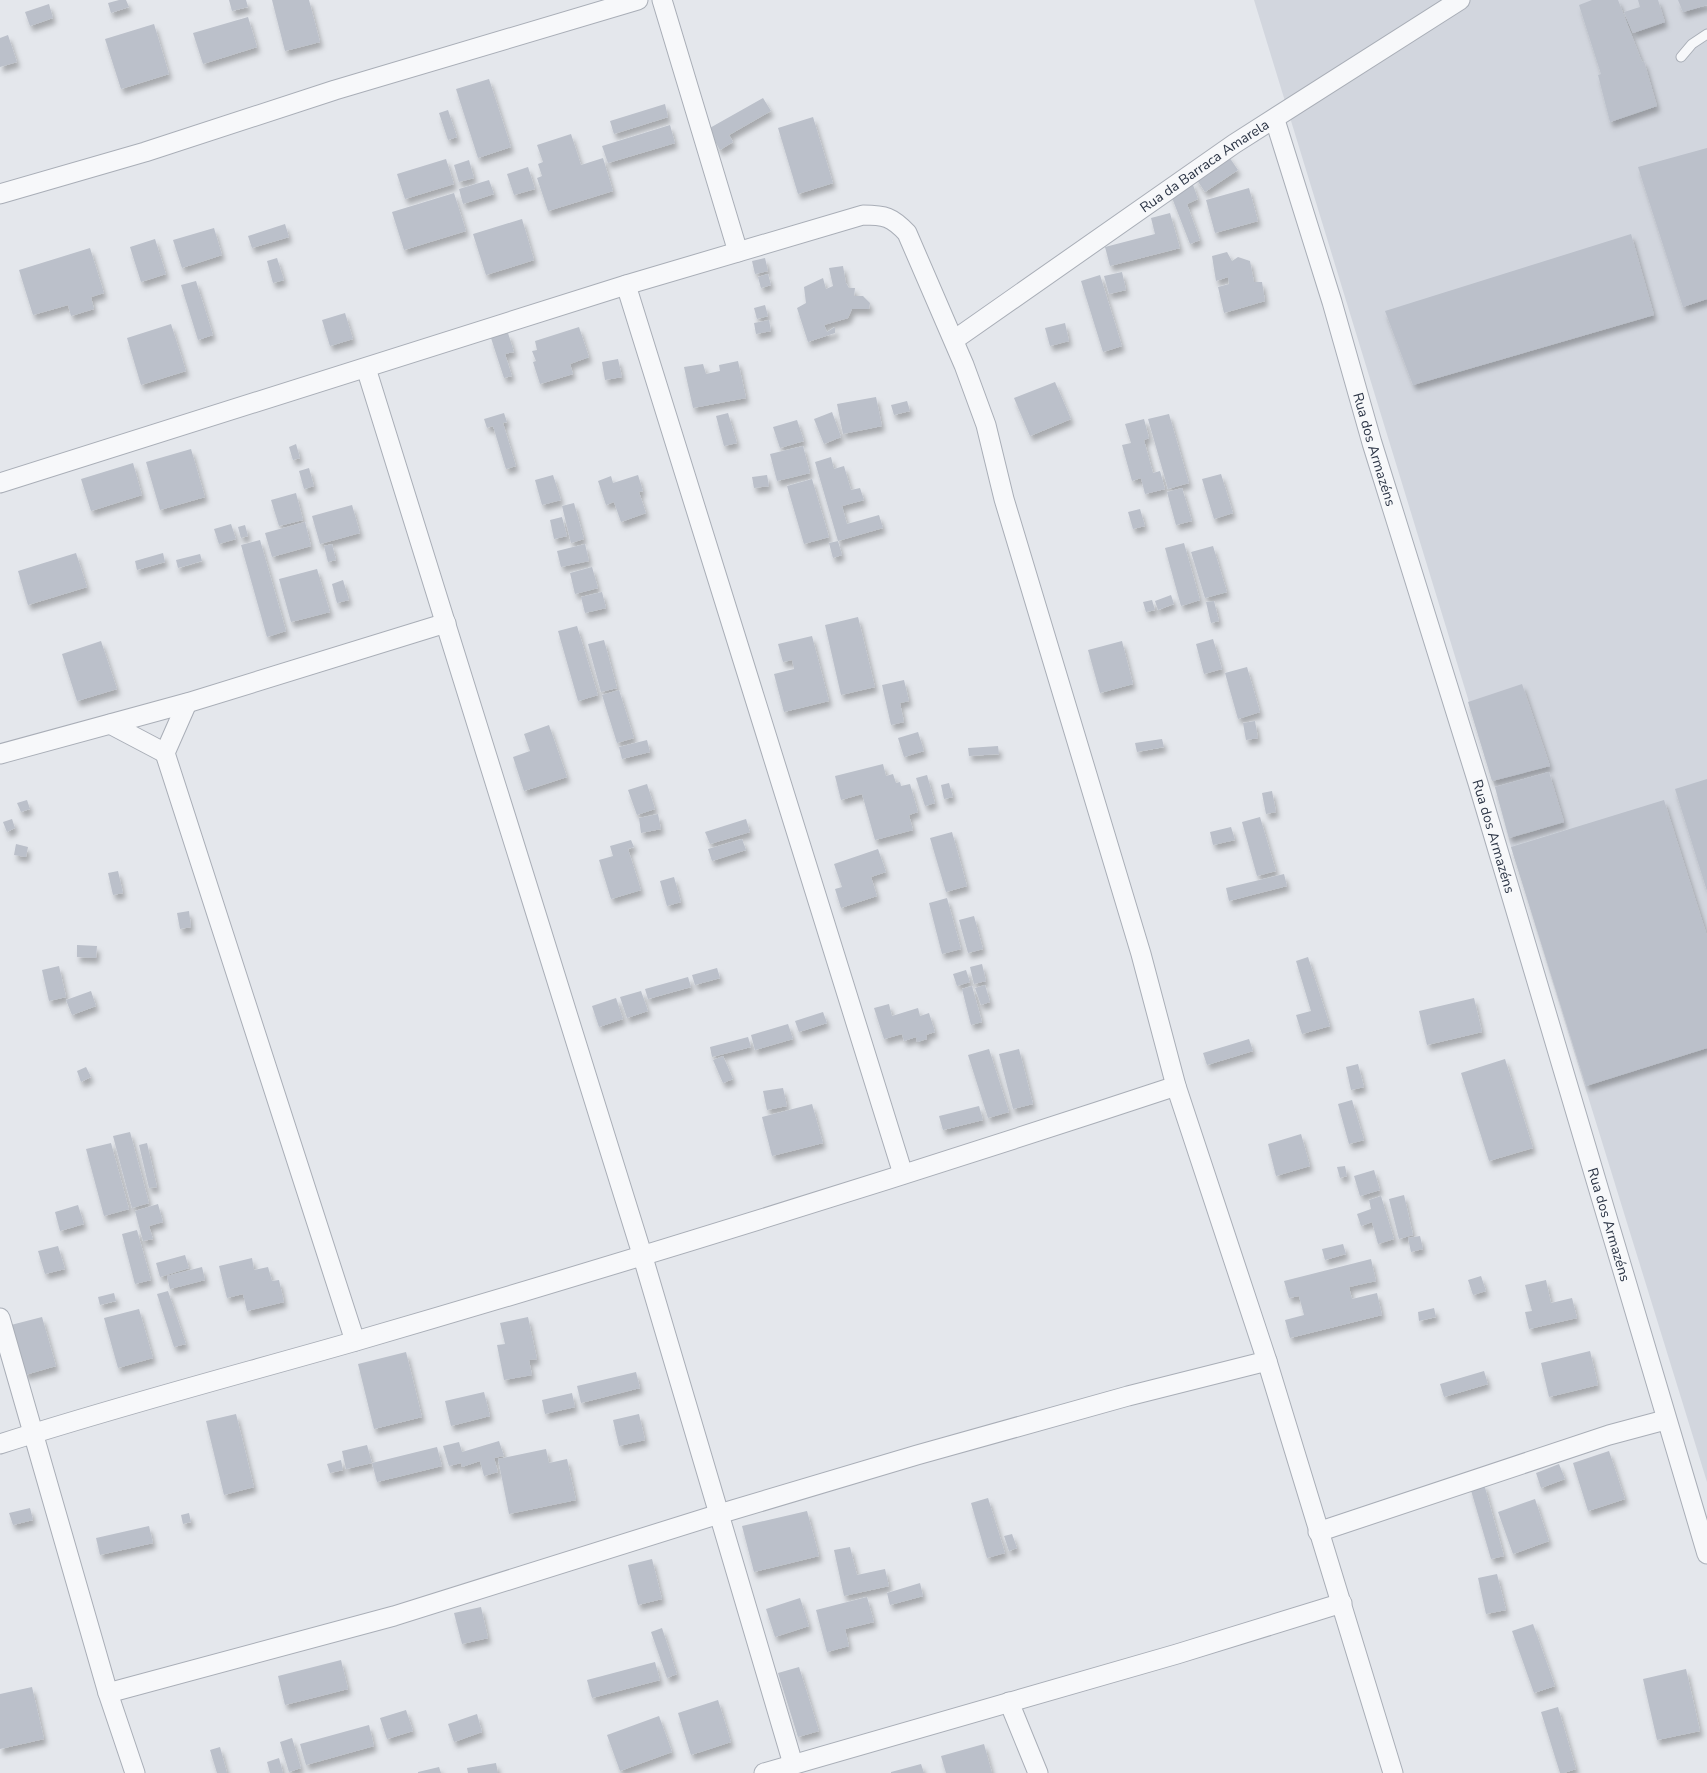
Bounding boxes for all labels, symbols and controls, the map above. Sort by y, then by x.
street label: Rua da Barraca Amarela [1136,115,1273,217]
street label: Rua dos Armazéns [1348,390,1400,509]
street label: Rua dos Armazéns [1467,777,1519,896]
street label: Rua dos Armazéns [1583,1166,1635,1284]

